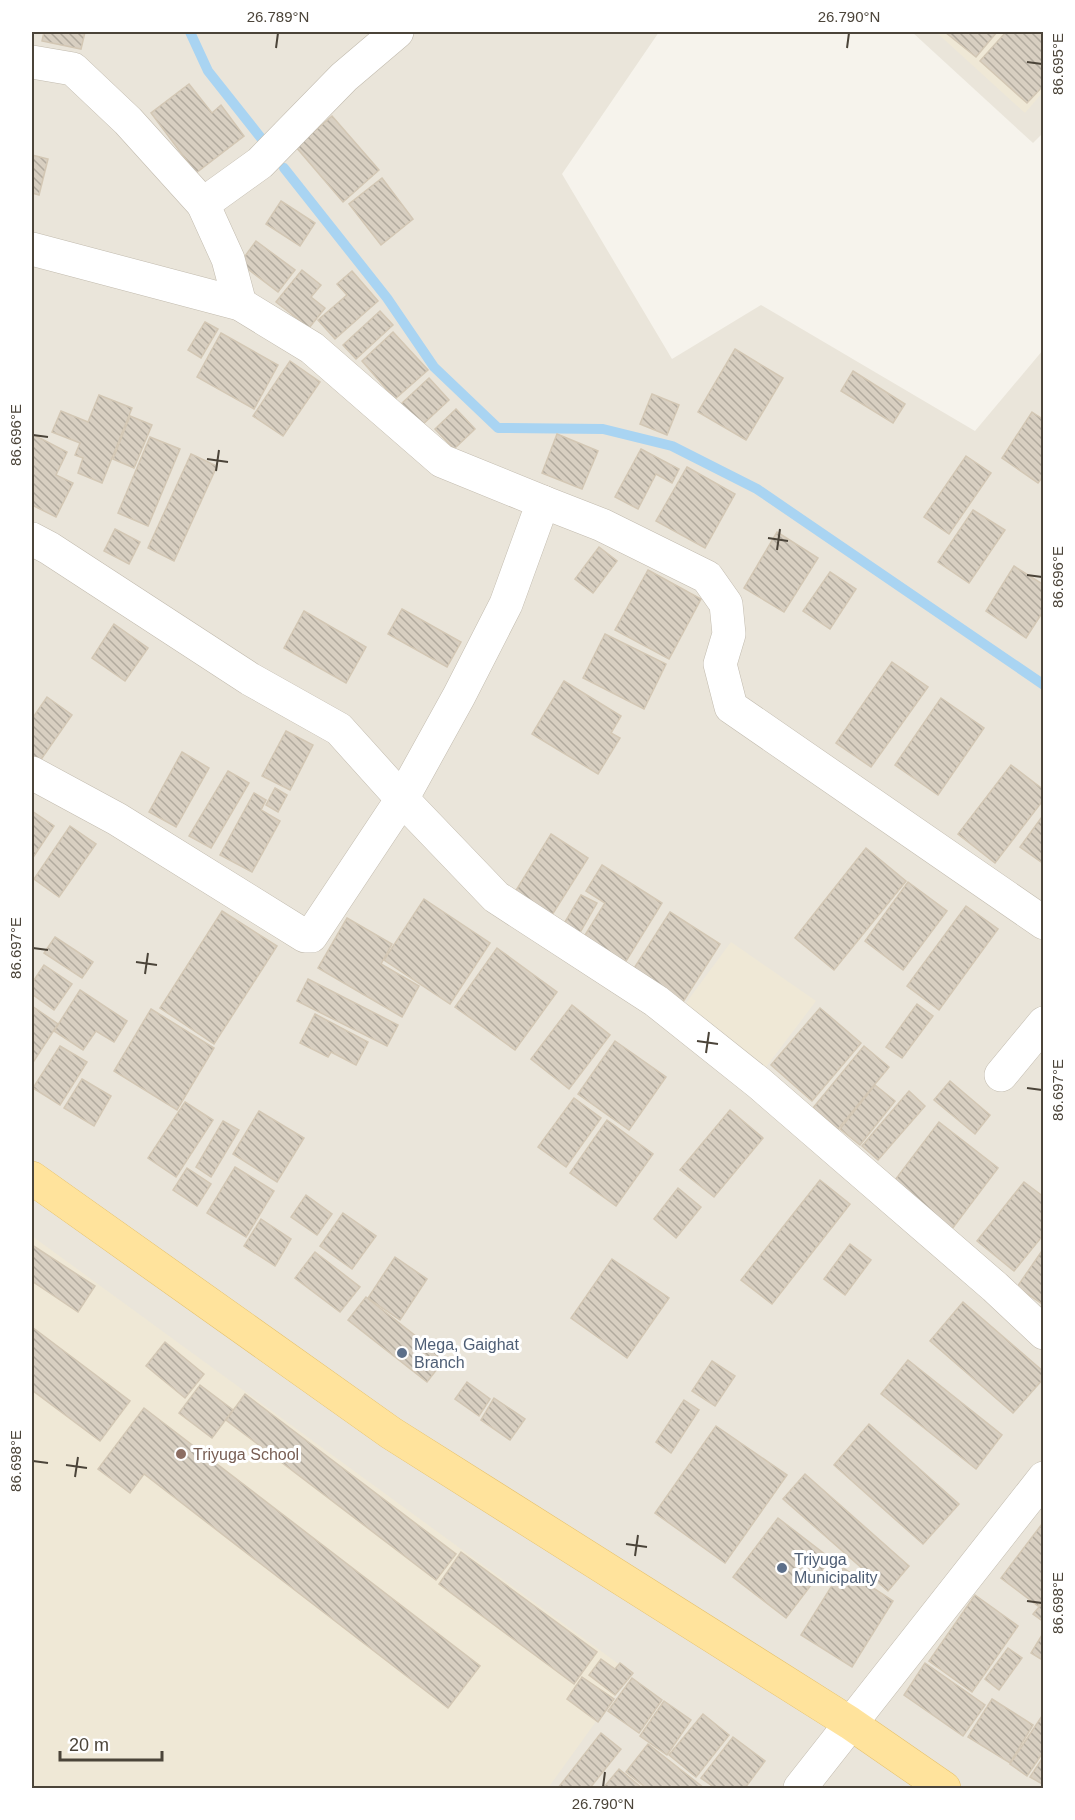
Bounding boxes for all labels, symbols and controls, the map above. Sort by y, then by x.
text: 26.789°N [247,8,309,25]
text: 26.790°N [818,8,880,25]
text: 86.695°E [1049,33,1066,95]
text: 86.696°E [7,404,24,466]
text: 86.696°E [1049,546,1066,608]
text: 86.697°E [7,917,24,979]
text: 86.697°E [1049,1059,1066,1121]
place label: Mega, Gaighat Branch [414,1336,520,1371]
marker: Mega, Gaighat Branch [395,1346,409,1360]
text: 86.698°E [7,1430,24,1492]
place label: Triyuga School [193,1446,299,1463]
marker: Triyuga School [174,1447,188,1461]
place label: Triyuga Municipality [794,1551,878,1586]
marker: Triyuga Municipality [775,1561,789,1575]
text: 86.698°E [1049,1572,1066,1634]
scale bar [60,1724,162,1762]
text: 20 m [69,1735,109,1755]
text: 26.790°N [572,1795,634,1812]

